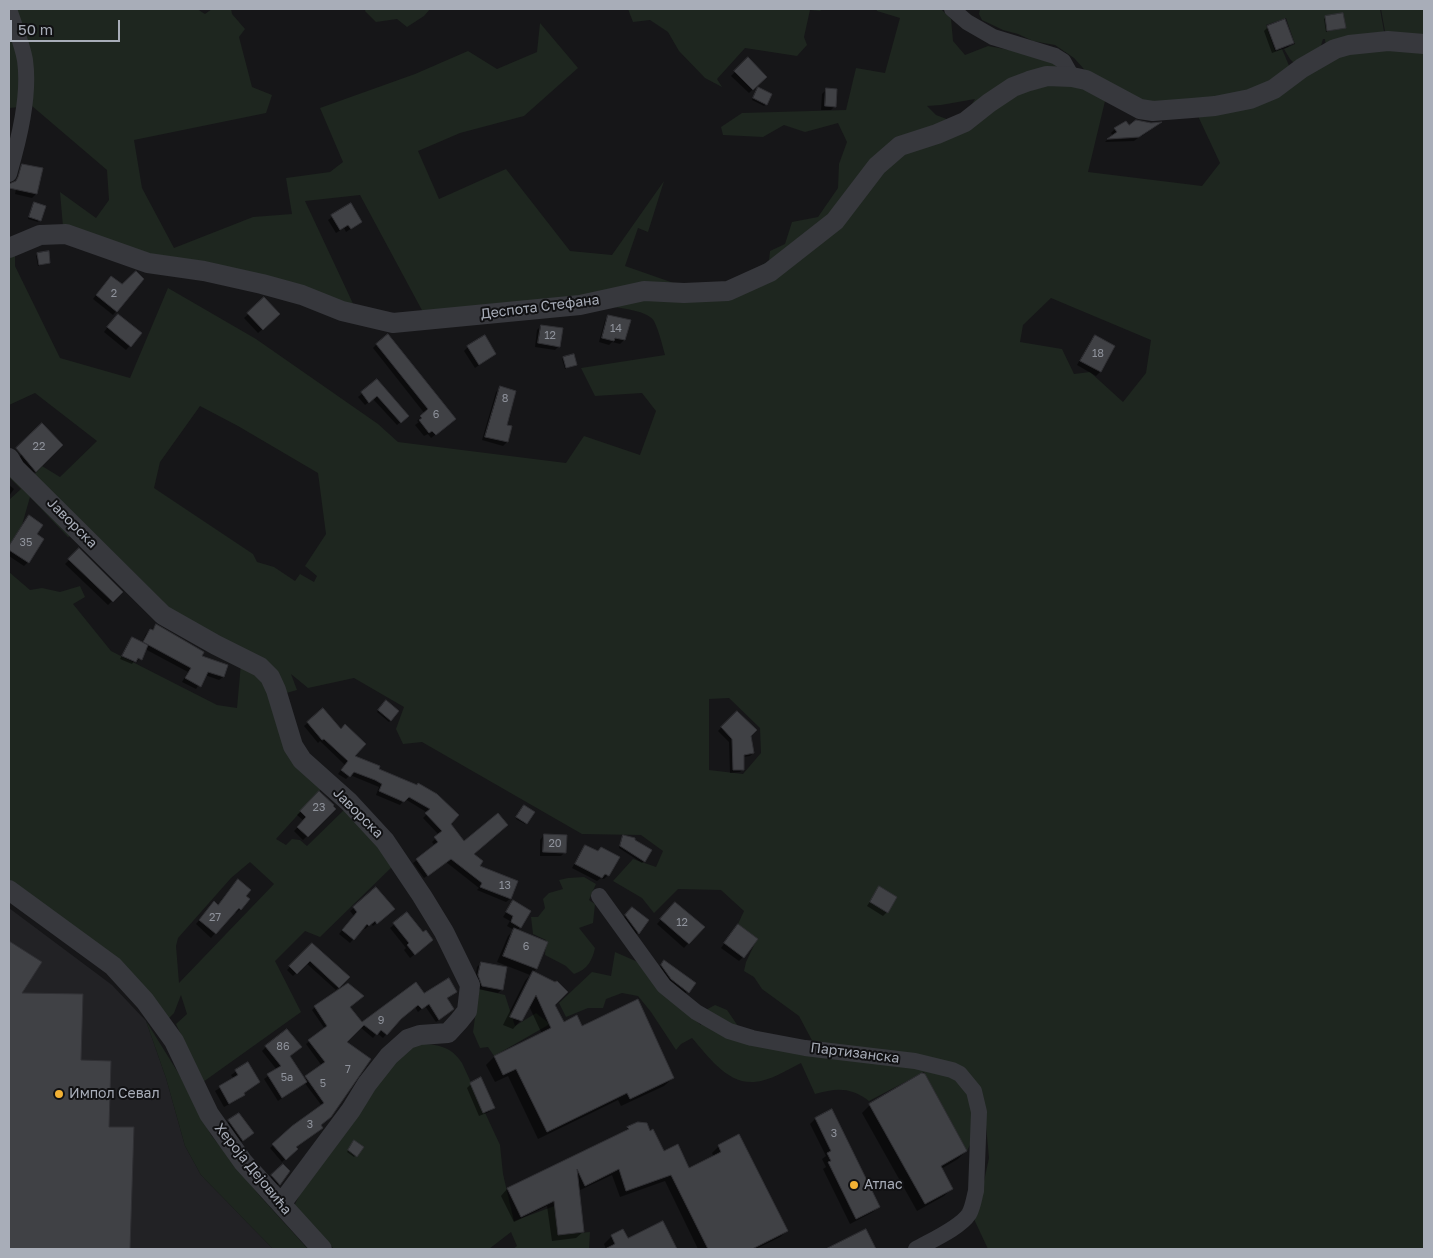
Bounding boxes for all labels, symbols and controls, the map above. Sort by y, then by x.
scale bar [12,10,122,42]
text: 50 m [18,20,53,38]
house number: 2 [111,287,117,301]
street label: Деспота Стефана [480,291,600,323]
house number: 14 [610,322,622,336]
house number: 12 [544,329,556,343]
house number: 18 [1092,347,1104,361]
house number: 8 [502,392,508,406]
house number: 6 [433,408,439,422]
house number: 22 [33,440,45,454]
street label: Јаворска [43,494,101,552]
house number: 35 [20,536,32,550]
street label: Јаворска [329,784,387,842]
house number: 23 [313,801,325,815]
house number: 20 [548,837,562,851]
house number: 13 [499,879,511,893]
house number: 27 [209,911,221,925]
house number: 12 [676,916,688,930]
house number: 6 [523,940,529,954]
house number: 9 [378,1014,384,1028]
street label: Партизанска [810,1039,900,1067]
house number: 86 [276,1040,290,1054]
house number: 7 [345,1063,351,1077]
house number: 5a [281,1071,293,1085]
house number: 5 [320,1077,326,1091]
place label: Импол Севал [69,1086,160,1102]
marker: Импол Севал [53,1088,65,1100]
house number: 3 [307,1118,313,1132]
street label: Хероја Дејовића [211,1120,295,1218]
house number: 3 [831,1127,837,1141]
place label: Атлас [864,1177,903,1193]
marker: Атлас [848,1179,860,1191]

